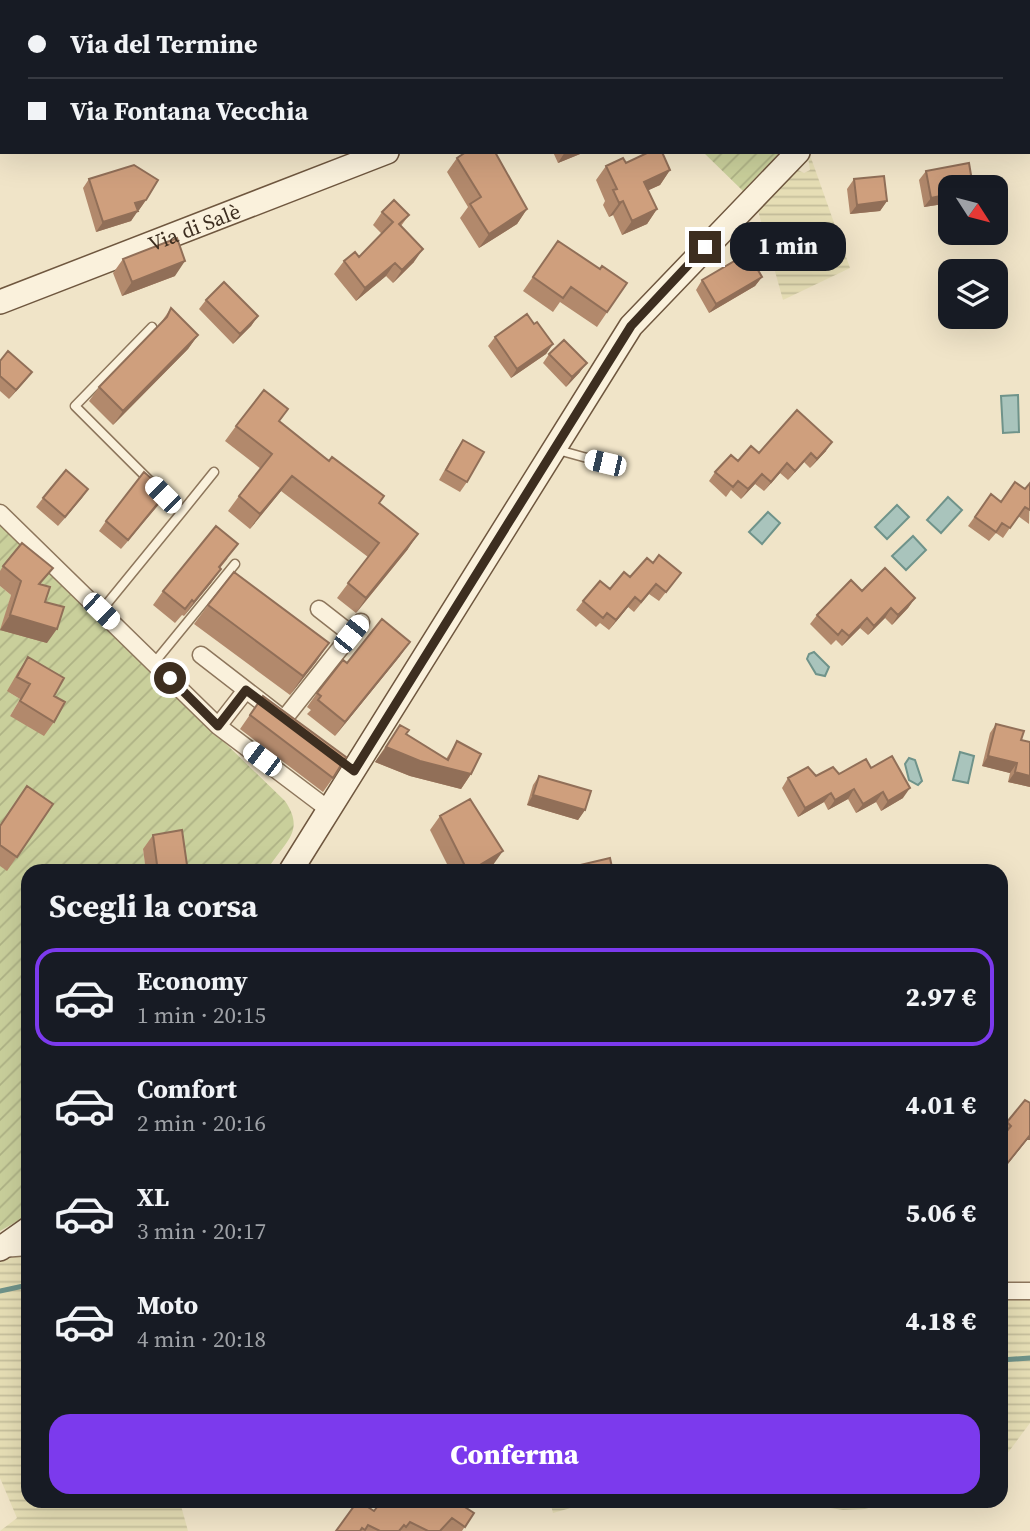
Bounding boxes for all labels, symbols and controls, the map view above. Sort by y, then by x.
text: Via del Termine [70,26,258,62]
text: Via Fontana Vecchia [70,93,308,129]
north arrow [938,175,1008,245]
map controls [938,175,1008,329]
street label: Via di Salè [144,196,244,258]
callout: 1 min [730,222,845,272]
text: 1 min [758,230,818,262]
route end [689,231,721,263]
button: layers [938,259,1008,329]
car [583,448,628,478]
car [141,473,186,517]
car [79,589,124,633]
car [330,611,373,657]
route start [154,662,186,694]
car [239,738,286,780]
text: Scegli la corsa [49,884,258,928]
text: Economy [137,963,248,999]
icon: car [53,966,116,1029]
text: 2.97 € [905,979,976,1015]
text: 1 min · 20:15 [137,999,266,1031]
text: Comfort [137,1071,237,1107]
icon: car [53,1074,116,1137]
text: 4.01 € [905,1087,976,1123]
text: 2 min · 20:16 [137,1107,266,1139]
text: XL [137,1179,169,1215]
icon: car [53,1182,116,1245]
text: 5.06 € [905,1195,976,1231]
text: 3 min · 20:17 [137,1215,266,1247]
text: Moto [137,1287,198,1323]
icon: car [53,1290,116,1353]
text: 4.18 € [905,1303,976,1339]
text: 4 min · 20:18 [137,1323,266,1355]
button: Conferma [49,1414,980,1494]

